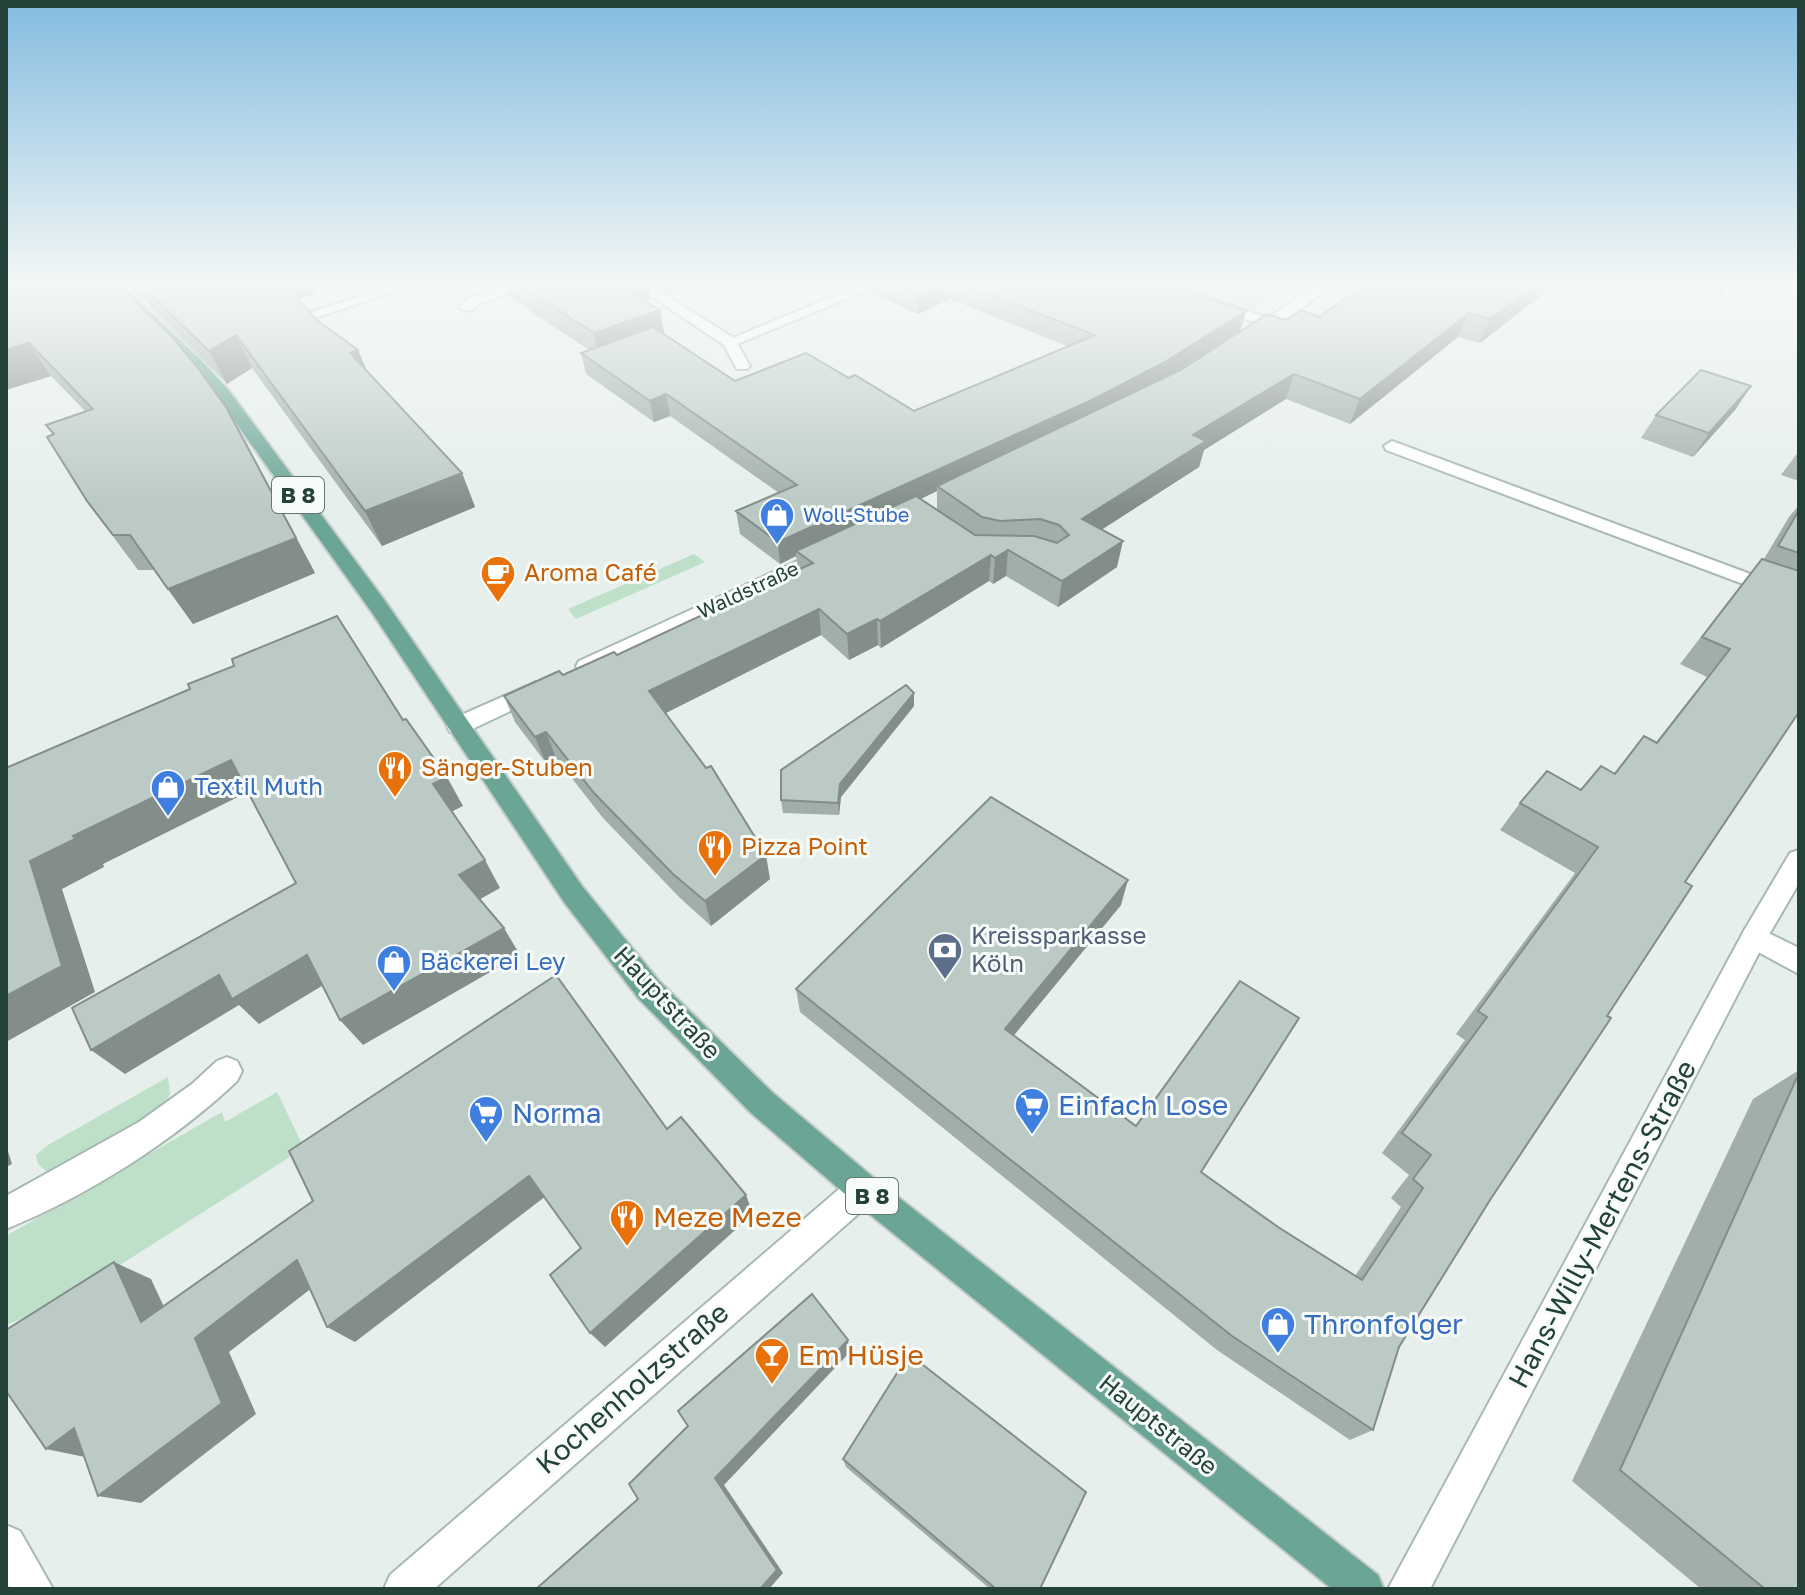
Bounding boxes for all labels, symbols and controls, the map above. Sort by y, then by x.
road number: B 8 [272,477,324,513]
shop icon: Woll-Stube [758,496,796,546]
place label: Woll-Stube [803,502,909,526]
cafe icon: Aroma Café [479,554,517,604]
street label: Waldstraße [693,555,802,623]
place label: Aroma Café [524,557,657,586]
restaurant icon: Sänger-Stuben [376,749,414,799]
place label: Sänger-Stuben [421,752,593,781]
shop icon: Textil Muth [149,768,187,818]
place label: Textil Muth [194,771,323,800]
restaurant icon: Pizza Point [696,828,734,878]
place label: Pizza Point [741,831,868,860]
place label: Kreissparkasse Köln [971,920,1146,977]
bank icon: Kreissparkasse Köln [926,931,964,981]
street label: Hauptstraße [609,940,728,1064]
shop icon: Bäckerei Ley [375,943,413,993]
place label: Bäckerei Ley [420,946,566,975]
street label: Hans-Willy-Mertens-Straße [1501,1054,1702,1393]
supermarket icon: Einfach Lose [1013,1086,1051,1136]
place label: Einfach Lose [1058,1088,1228,1121]
supermarket icon: Norma [467,1094,505,1144]
place label: Norma [512,1096,602,1129]
road number: B 8 [846,1178,898,1214]
restaurant icon: Meze Meze [608,1198,646,1248]
place label: Meze Meze [653,1200,802,1233]
street label: Kochenholzstraße [529,1295,735,1480]
shop icon: Thronfolger [1259,1305,1297,1355]
place label: Thronfolger [1304,1307,1463,1340]
bar icon: Em Hüsje [753,1336,791,1386]
place label: Em Hüsje [798,1338,924,1371]
street label: Hauptstraße [1094,1367,1224,1480]

